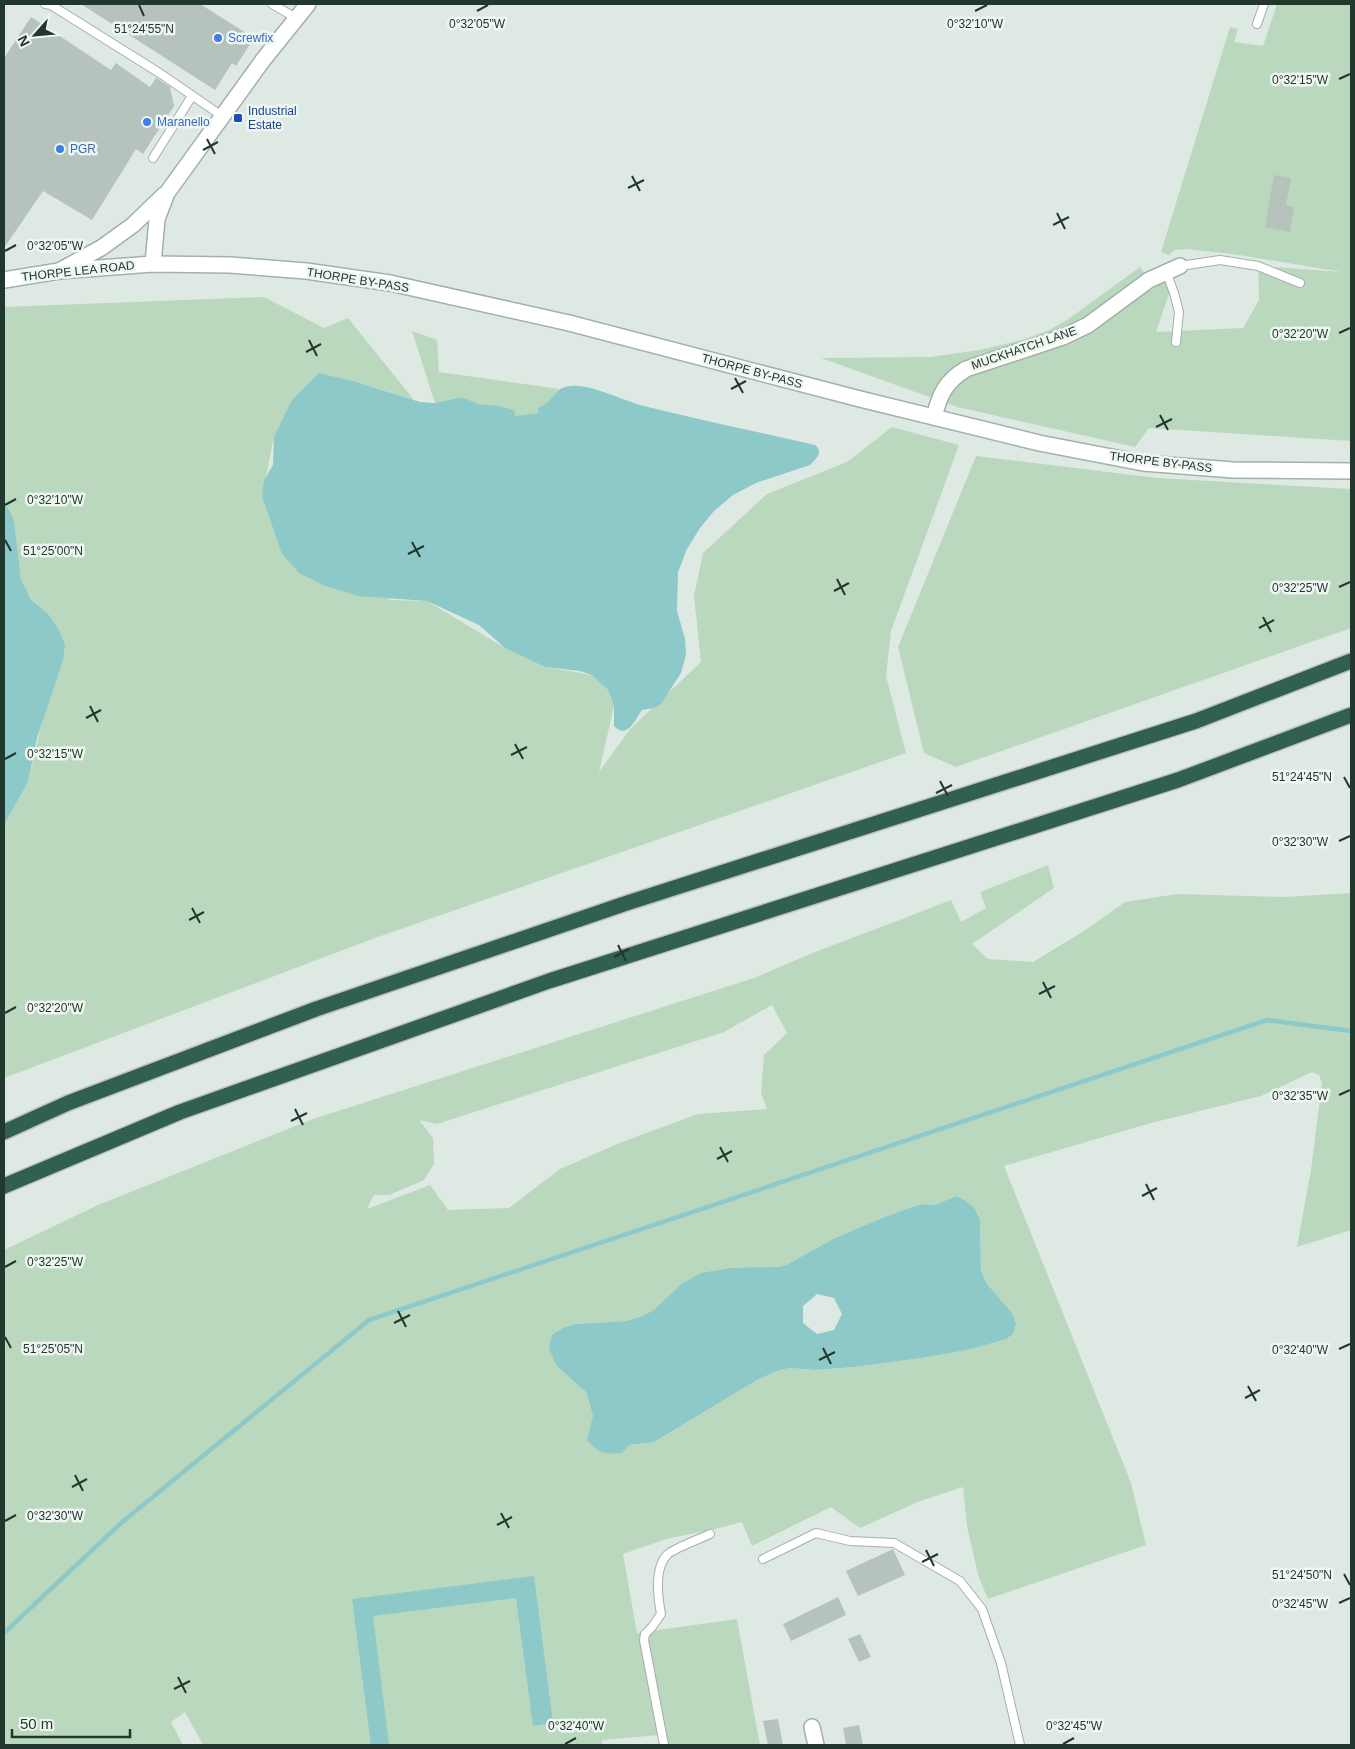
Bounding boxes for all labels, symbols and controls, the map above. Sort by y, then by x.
north arrow [10,10,60,60]
text: 0°32'05"W [449,17,506,31]
text: 0°32'10"W [947,17,1004,31]
text: 51°24'55"N [114,22,174,36]
place label: Screwfix [228,31,273,45]
marker: Screwfix [212,32,224,44]
text: N [14,33,33,49]
text: 0°32'15"W [1272,73,1329,87]
place label: Industrial Estate [248,104,297,132]
marker: Industrial Estate [232,112,244,124]
place label: Maranello [157,115,210,129]
marker: Maranello [141,116,153,128]
place label: PGR [70,142,96,156]
marker: PGR [54,143,66,155]
text: 0°32'05"W [27,239,84,253]
street label: THORPE LEA ROAD [21,258,135,284]
street label: THORPE BY-PASS [306,265,410,295]
street label: MUCKHATCH LANE [969,323,1079,373]
text: 0°32'20"W [1272,327,1329,341]
street label: THORPE BY-PASS [700,351,804,391]
street label: THORPE BY-PASS [1109,449,1213,475]
text: 0°32'10"W [27,493,84,507]
text: 51°25'00"N [23,544,83,558]
text: 0°32'25"W [1272,581,1329,595]
text: 0°32'15"W [27,747,84,761]
text: 51°24'45"N [1272,770,1332,784]
text: 0°32'30"W [1272,835,1329,849]
text: 0°32'20"W [27,1001,84,1015]
text: 0°32'35"W [1272,1089,1329,1103]
text: 0°32'25"W [27,1255,84,1269]
text: 51°25'05"N [23,1342,83,1356]
text: 0°32'40"W [1272,1343,1329,1357]
text: 0°32'30"W [27,1509,84,1523]
text: 51°24'50"N [1272,1568,1332,1582]
text: 0°32'45"W [1272,1597,1329,1611]
scale bar [12,1706,130,1738]
text: 50 m [20,1715,53,1732]
text: 0°32'40"W [548,1719,605,1733]
text: 0°32'45"W [1046,1719,1103,1733]

